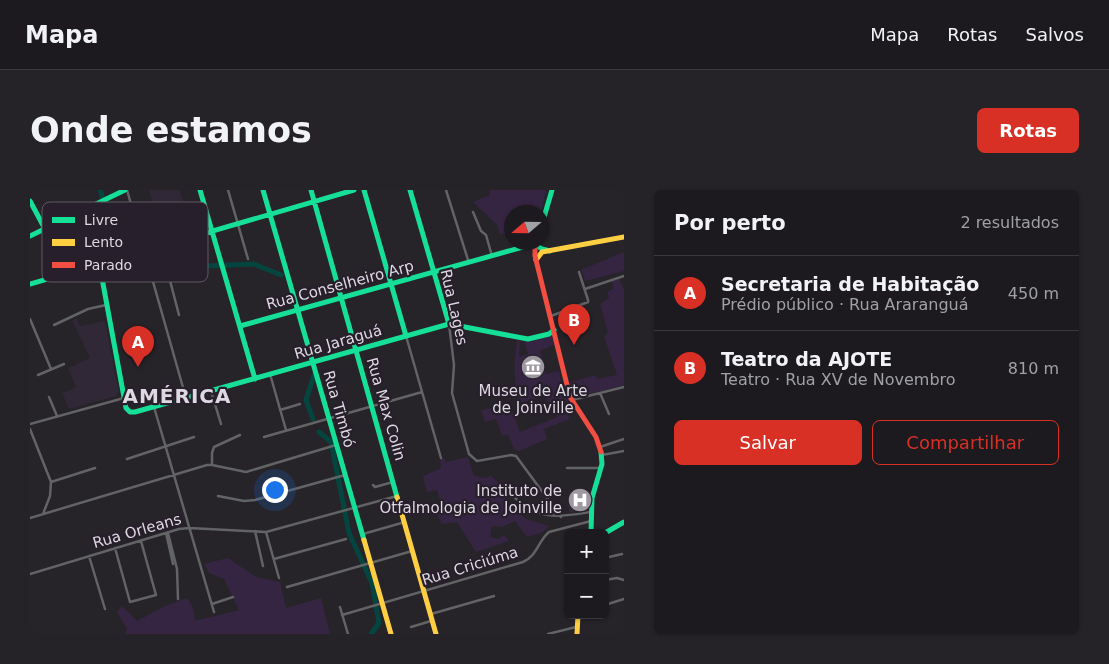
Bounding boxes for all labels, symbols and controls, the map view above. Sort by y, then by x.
text: Mapa [25,21,98,49]
text: Mapa [870,24,919,45]
text: Rotas [947,24,998,45]
text: Salvos [1026,24,1084,45]
button: Rotas [977,108,1079,153]
text: Onde estamos [30,110,312,150]
legend [42,202,208,282]
north arrow [504,205,549,250]
text: Por perto [674,211,786,235]
text: Livre [84,212,118,228]
text: 2 resultados [960,213,1059,232]
text: Lento [84,234,123,250]
text: Parado [84,257,132,273]
street label: Rua Conselheiro Arp [264,257,416,313]
street label: Rua Lages [437,267,472,347]
text: Secretaria de Habitação [721,273,979,295]
text: A [684,284,696,303]
text: 450 m [1008,284,1059,303]
text: Prédio público · Rua Araranguá [721,295,968,314]
pin: B [558,304,590,345]
street label: Rua Jaraguá [292,321,384,363]
pin: A [122,326,154,367]
text: Teatro da AJOTE [721,348,892,370]
museum icon: Museu de Arte de Joinville [520,354,546,380]
street label: Rua Max Colin [363,355,409,463]
text: B [684,359,696,378]
text: 810 m [1008,359,1059,378]
street label: Rua Timbó [319,368,359,450]
text: Teatro · Rua XV de Novembro [721,370,956,389]
place label: Museu de Arte de Joinville [479,382,587,417]
district label: AMÉRICA [122,384,232,408]
button: Salvar [674,420,862,465]
button: Compartilhar [872,420,1059,465]
your location [262,477,288,503]
place label: Instituto de Otfalmologia de Joinville [379,482,562,517]
hospital icon: Instituto de Otfalmologia de Joinville [567,487,593,513]
street label: Rua Orleans [91,510,183,552]
map controls [564,529,609,619]
button: + [564,529,609,574]
street label: Rua Criciúma [420,543,520,589]
button: − [564,574,609,619]

